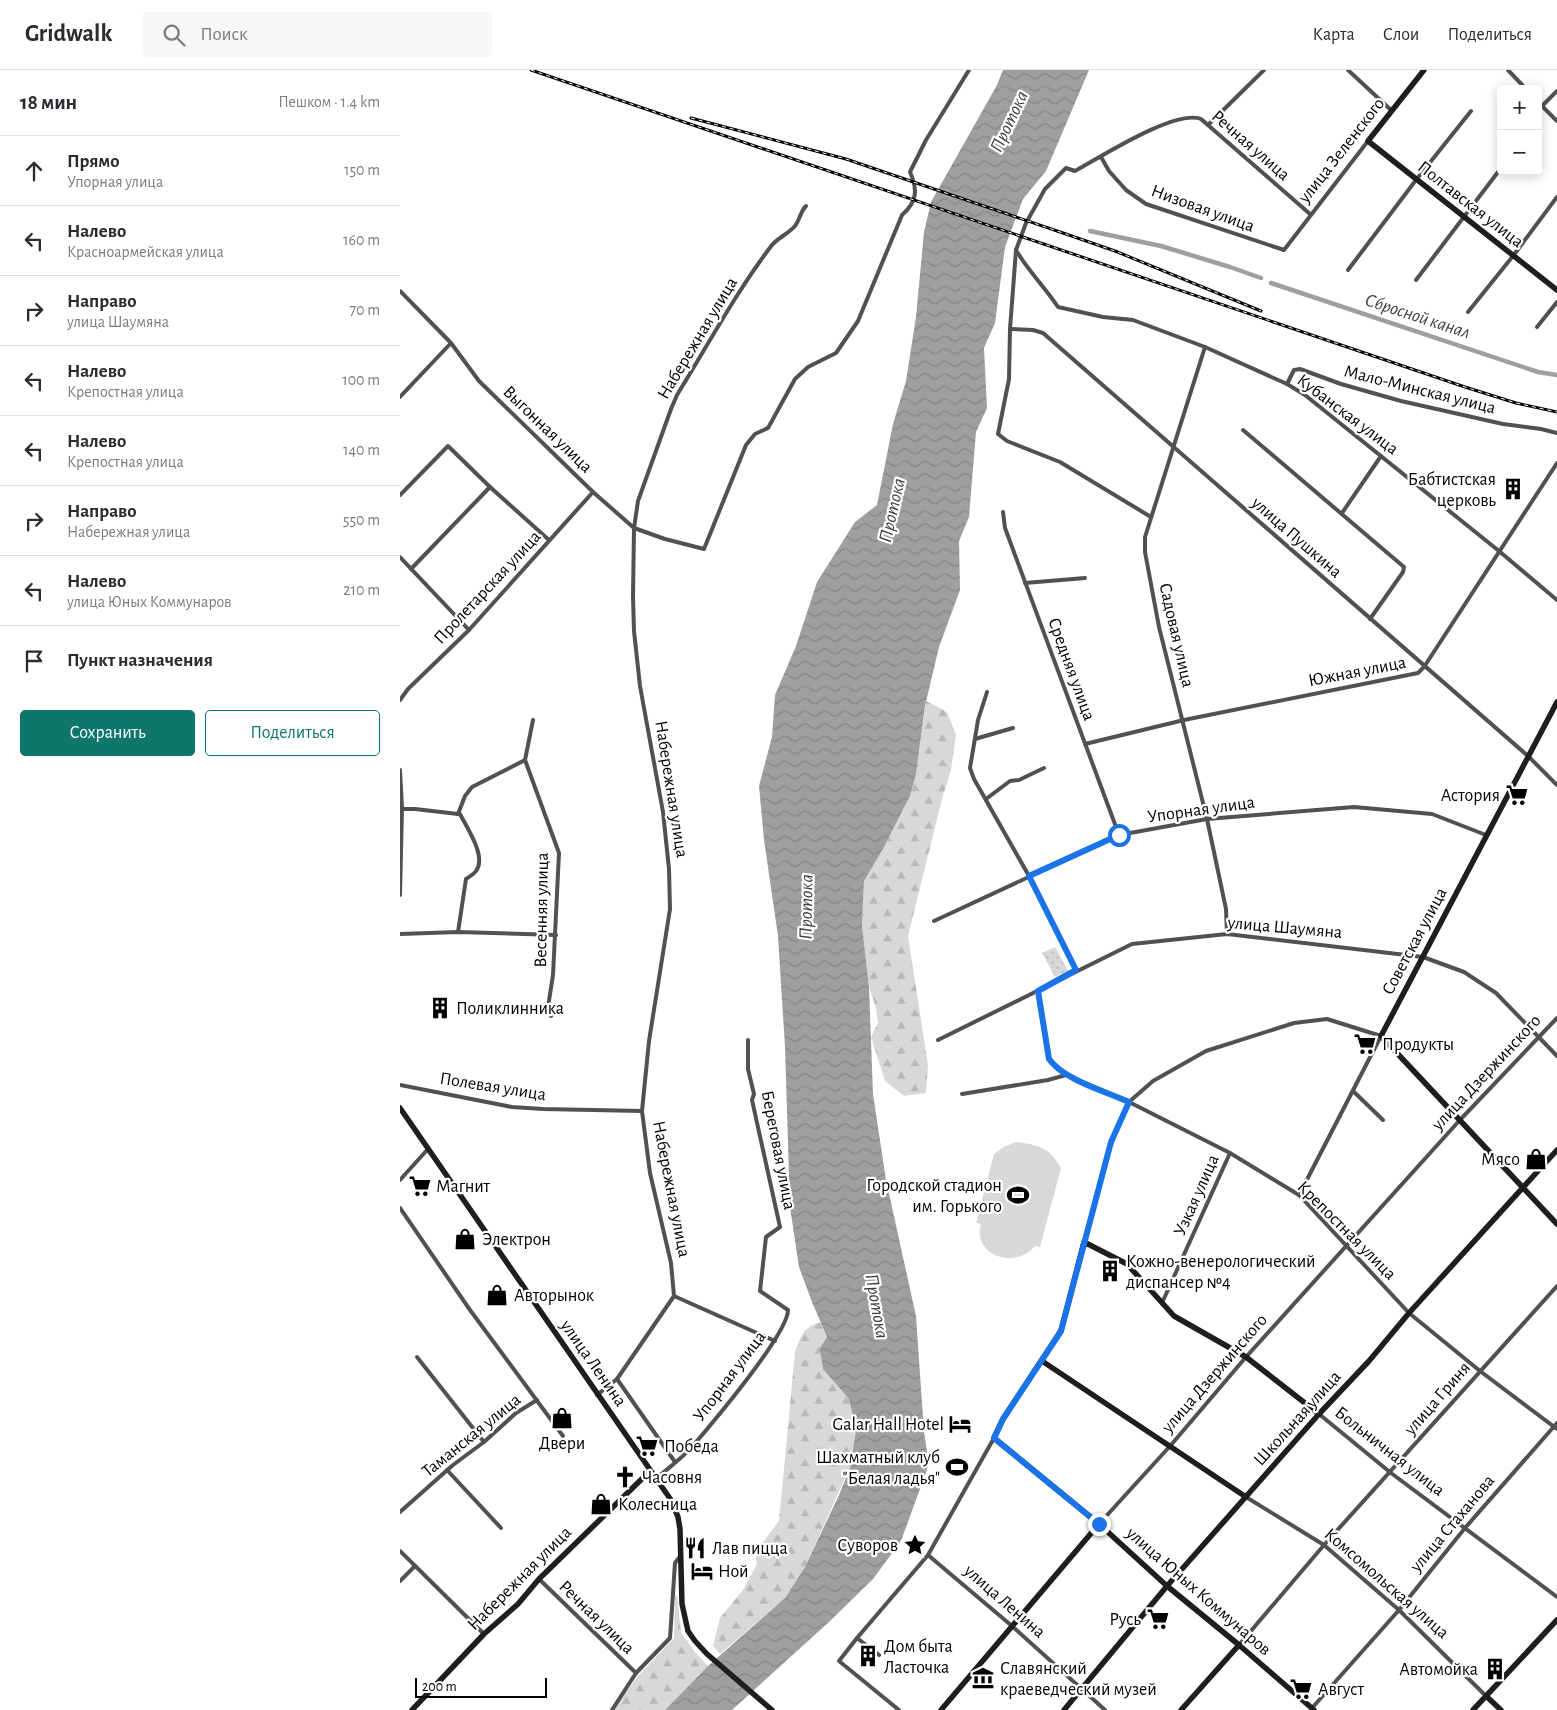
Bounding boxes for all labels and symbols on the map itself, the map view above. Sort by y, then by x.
water label: Протока [987,88,1032,155]
street label: улица Зеленского [1295,95,1388,207]
street label: Речная улица [1208,107,1293,184]
street label: Полтавская улица [1414,158,1527,251]
street label: Низовая улица [1149,182,1257,236]
street label: Набережная улица [654,274,741,403]
water label: Сбросной канал [1363,290,1473,342]
street label: Мало-Минская улица [1342,362,1497,418]
street label: Кубанская улица [1293,370,1402,459]
street label: Выгонная улица [499,383,596,477]
place label: Бабтистская церковь [1408,470,1496,510]
water label: Протока [876,476,909,544]
building icon: Бабтистская церковь [1500,476,1526,502]
street label: улица Пушкина [1247,493,1345,582]
street label: Пролетарская улица [431,528,545,648]
street label: Садовая улица [1155,581,1197,689]
street label: Средняя улица [1044,615,1098,723]
street label: Южная улица [1307,654,1408,690]
street label: Набережная улица [651,719,692,859]
supermarket icon: Астория [1504,782,1530,808]
place label: Астория [1441,787,1500,805]
street label: Упорная улица [1146,794,1256,826]
route start [1108,824,1131,847]
street label: Весенняя улица [532,852,552,968]
water label: Протока [796,874,817,940]
street label: Советская улица [1379,885,1451,998]
street label: улица Шаумяна [1226,914,1343,942]
building icon: Поликлинника [427,995,453,1021]
place label: Поликлинника [456,1000,564,1018]
street label: улица Дзержинского [1428,1011,1545,1135]
supermarket icon: Продукты [1352,1031,1378,1057]
place label: Продукты [1382,1036,1454,1054]
street label: Полевая улица [438,1070,547,1104]
street label: Береговая улица [758,1089,798,1211]
street label: Набережная улица [649,1119,694,1259]
shop icon: Мясо [1523,1146,1549,1172]
place label: Мясо [1481,1151,1520,1169]
street label: Узкая улица [1171,1152,1223,1239]
supermarket icon: Магнит [407,1173,433,1199]
place label: Городской cтадион им. Горького [866,1177,1002,1216]
place label: Магнит [436,1178,491,1196]
street label: Крепостная улица [1293,1178,1399,1284]
sports icon: Городской cтадион им. Горького [1005,1182,1031,1208]
shop icon: Электрон [452,1226,478,1252]
place label: Электрон [482,1231,551,1249]
place label: Кожно-венерологический диспансер №4 [1126,1253,1316,1292]
building icon: Кожно-венерологический диспансер №4 [1097,1258,1123,1284]
water label: Протока [861,1272,892,1340]
shop icon: Авторынок [484,1282,510,1308]
place label: Авторынок [514,1287,595,1305]
street label: улица Дзержинского [1158,1311,1271,1437]
street label: улица Ленина [556,1316,630,1410]
street label: Упорная улица [690,1328,770,1425]
street label: улица Гриня [1401,1359,1474,1439]
street label: Школьная улица [1251,1368,1345,1470]
street label: Таманская улица [419,1391,524,1481]
street label: Больничная улица [1331,1404,1448,1500]
shop icon: Двери [549,1405,575,1431]
hotel icon: Galar Hall Hotel [947,1411,973,1437]
place label: Galar Hall Hotel [833,1416,944,1434]
supermarket icon: Победа [634,1433,660,1459]
place label: Двери [539,1435,585,1453]
place label: Победа [664,1437,719,1456]
place label: Шахматный клуб "Белая ладья" [816,1448,940,1488]
sports icon: Шахматный клуб "Белая ладья" [944,1454,970,1480]
church icon: Часовня [612,1464,638,1490]
place label: Часовня [642,1469,702,1487]
street label: улица Стаханова [1406,1472,1498,1576]
shop icon: Колесница [588,1491,614,1517]
place label: Колесница [618,1496,697,1514]
route end [1088,1513,1111,1536]
street label: Набережная улица [464,1523,575,1634]
street label: улица Юных Коммунаров [1122,1524,1274,1659]
street label: Комсомольская улица [1321,1525,1452,1642]
place icon: Суворов [902,1532,928,1558]
restaurant icon: Лав пицца [682,1535,708,1561]
place label: Суворов [837,1537,898,1555]
place label: Лав пицца [712,1540,788,1558]
hotel icon: Ной [689,1558,715,1584]
street label: улица Ленина [960,1561,1048,1642]
place label: Ной [718,1563,749,1581]
street label: Речная улица [555,1577,638,1658]
supermarket icon: Русь [1145,1606,1171,1632]
place label: Русь [1109,1611,1141,1629]
place label: Дом быта Ласточка [884,1637,953,1677]
building icon: Дом быта Ласточка [855,1643,881,1669]
building icon: Автомойка [1482,1656,1508,1682]
place label: Славянский краеведческий музей [1000,1660,1157,1699]
place label: Автомойка [1399,1661,1478,1679]
museum icon: Славянский краеведческий музей [970,1665,996,1691]
scale bar [415,1675,548,1698]
supermarket icon: Август [1288,1676,1314,1702]
place label: Август [1318,1681,1364,1699]

